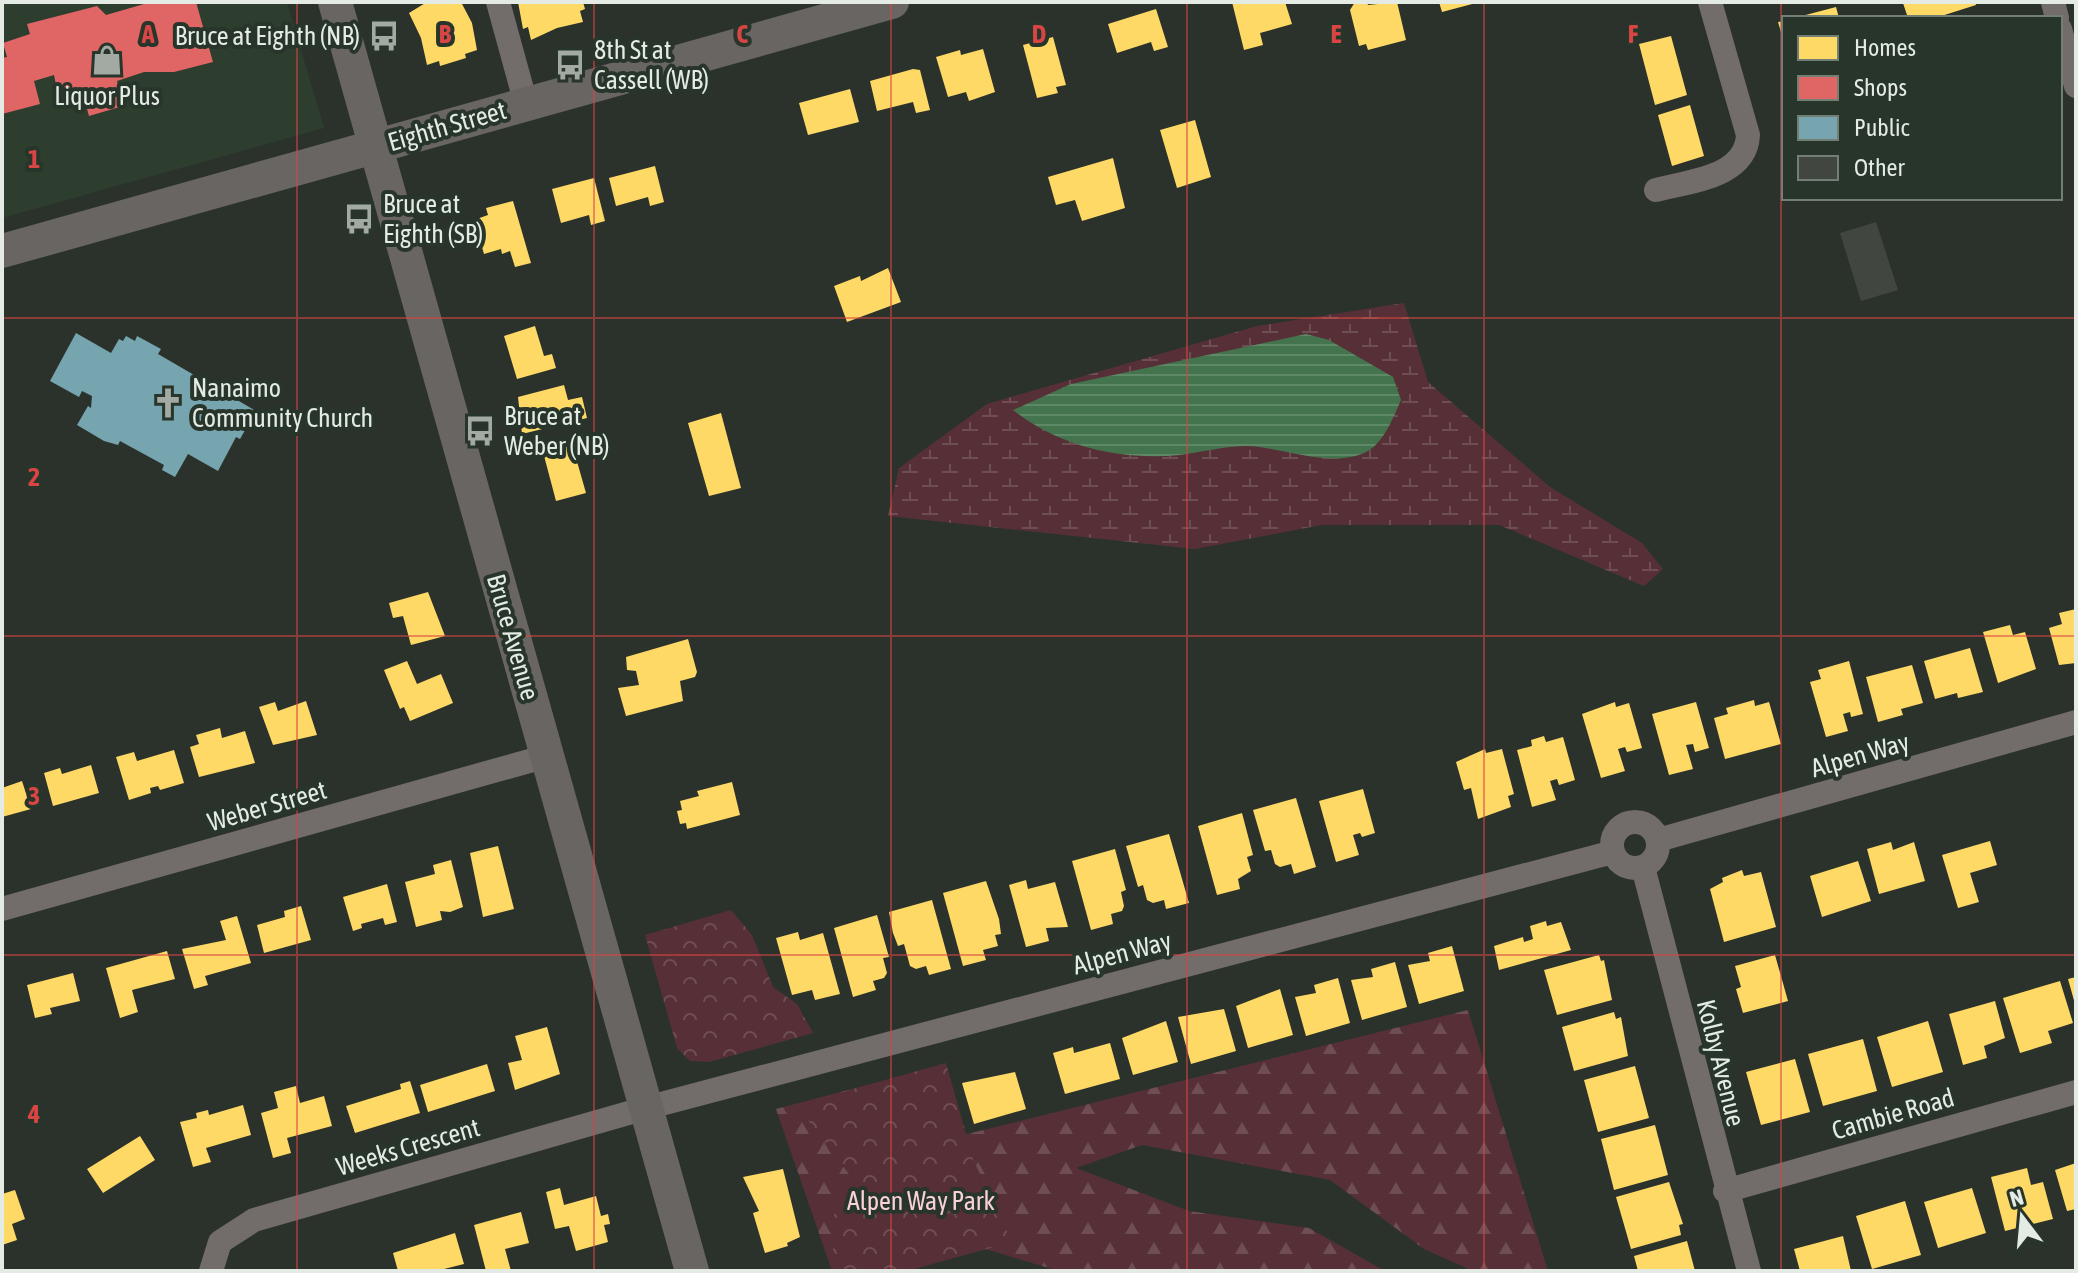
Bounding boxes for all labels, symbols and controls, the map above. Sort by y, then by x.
legend [1782,16,2062,200]
text: A [141,19,155,49]
bus stop icon: Bruce at Eighth (NB) [367,19,401,53]
text: B [439,19,452,49]
text: C [736,19,748,49]
text: D [1032,19,1046,49]
text: E [1330,19,1342,49]
text: F [1628,19,1639,49]
place label: Bruce at Eighth (NB) [175,21,360,51]
text: Homes [1854,34,1916,61]
place label: 8th St at Cassell (WB) [594,35,709,95]
shop icon: Liquor Plus [90,43,124,77]
bus stop icon: 8th St at Cassell (WB) [553,48,587,82]
text: Shops [1854,74,1907,101]
place label: Liquor Plus [54,81,160,111]
street label: Eighth Street [384,95,510,157]
text: Public [1854,114,1910,141]
text: 1 [28,144,40,174]
text: Other [1854,154,1905,181]
place label: Bruce at Eighth (SB) [383,189,483,249]
bus stop icon: Bruce at Eighth (SB) [342,202,376,236]
place label: Nanaimo Community Church [192,373,373,433]
church icon: Nanaimo Community Church [151,386,185,420]
place label: Bruce at Weber (NB) [504,401,609,461]
bus stop icon: Bruce at Weber (NB) [463,414,497,448]
text: 2 [28,462,40,492]
street label: Bruce Avenue [481,571,545,703]
street label: Alpen Way [1807,727,1913,783]
street label: Weber Street [204,775,330,837]
text: 3 [28,781,40,811]
street label: Alpen Way [1069,925,1175,981]
street label: Kolby Avenue [1691,996,1751,1130]
street label: Cambie Road [1828,1082,1958,1146]
text: 4 [27,1099,40,1129]
street label: Weeks Crescent [333,1112,483,1182]
north arrow [1982,1177,2062,1257]
text: N [2007,1183,2026,1212]
park label: Alpen Way Park [847,1186,995,1216]

